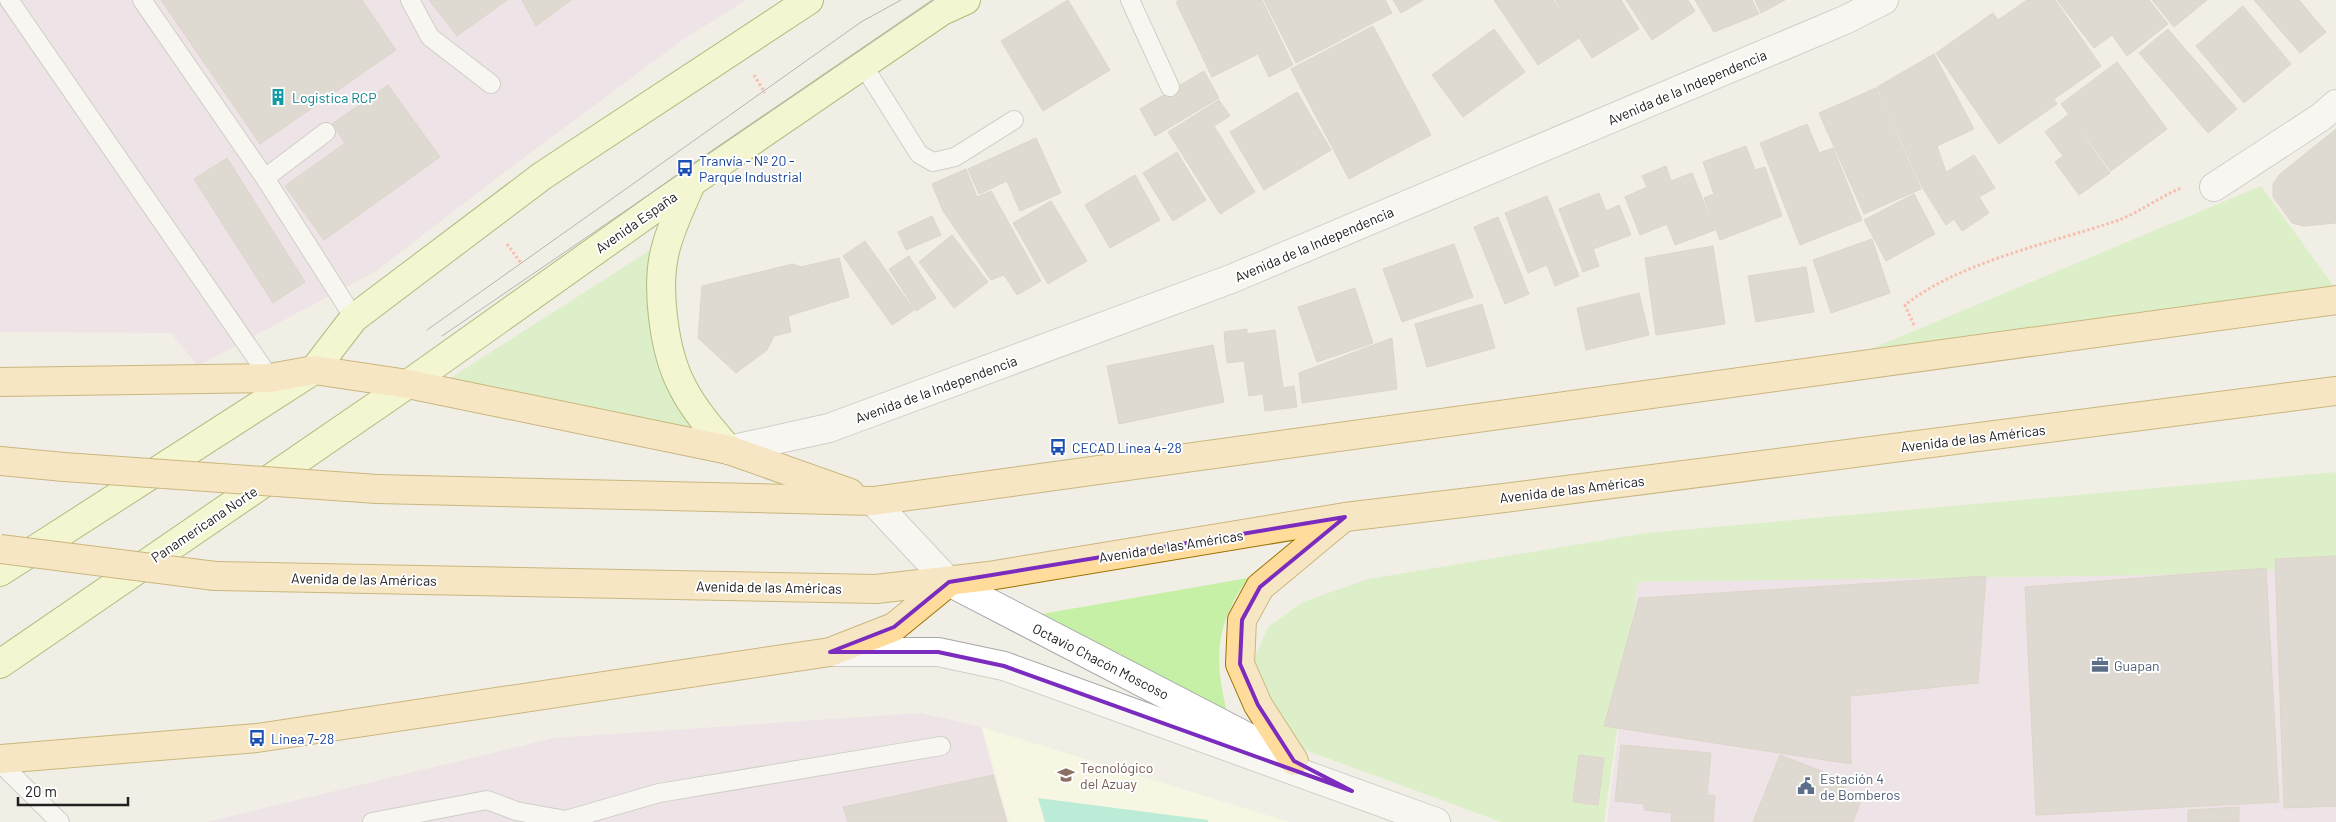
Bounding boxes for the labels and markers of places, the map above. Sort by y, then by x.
building icon: Logistica RCP [268,87,288,107]
place label: Logistica RCP [292,89,377,106]
place label: Tranvía - Nº 20 - Parque Industrial [699,152,802,185]
bus stop icon: Tranvía - Nº 20 - Parque Industrial [675,158,695,178]
bus stop icon: CECAD Linea 4-28 [1048,437,1068,457]
place label: CECAD Linea 4-28 [1072,439,1182,456]
office icon: Guapan [2090,655,2110,675]
place label: Guapan [2114,657,2160,674]
bus stop icon: Linea 7-28 [247,728,267,748]
place label: Linea 7-28 [271,730,334,747]
place label: Tecnológico del Azuay [1080,759,1153,792]
school or university icon: Tecnológico del Azuay [1056,765,1076,785]
place label: Estación 4 de Bomberos [1820,770,1901,803]
public building icon: Estación 4 de Bomberos [1796,776,1816,796]

